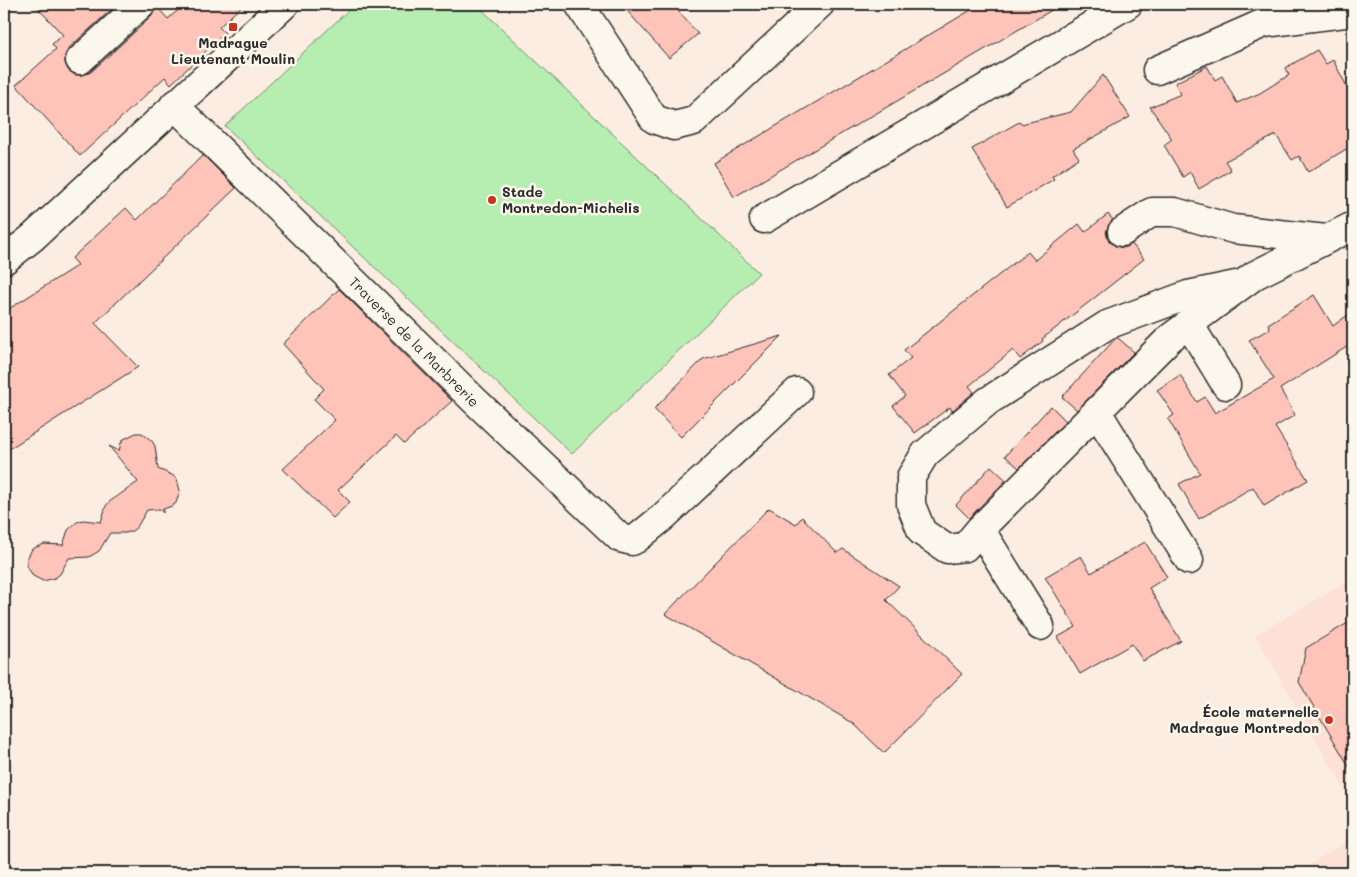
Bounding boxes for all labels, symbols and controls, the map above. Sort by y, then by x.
marker: Madrague Lieutenant Moulin [227,21,239,33]
place label: Madrague Lieutenant Moulin [171,33,295,68]
place label: Stade Montredon-Michelis [502,182,640,217]
marker: Stade Montredon-Michelis [486,194,498,206]
street label: Traverse de la Marbrerie [345,272,484,411]
place label: École maternelle Madrague Montredon [1169,702,1319,737]
marker: École maternelle Madrague Montredon [1323,714,1335,726]

